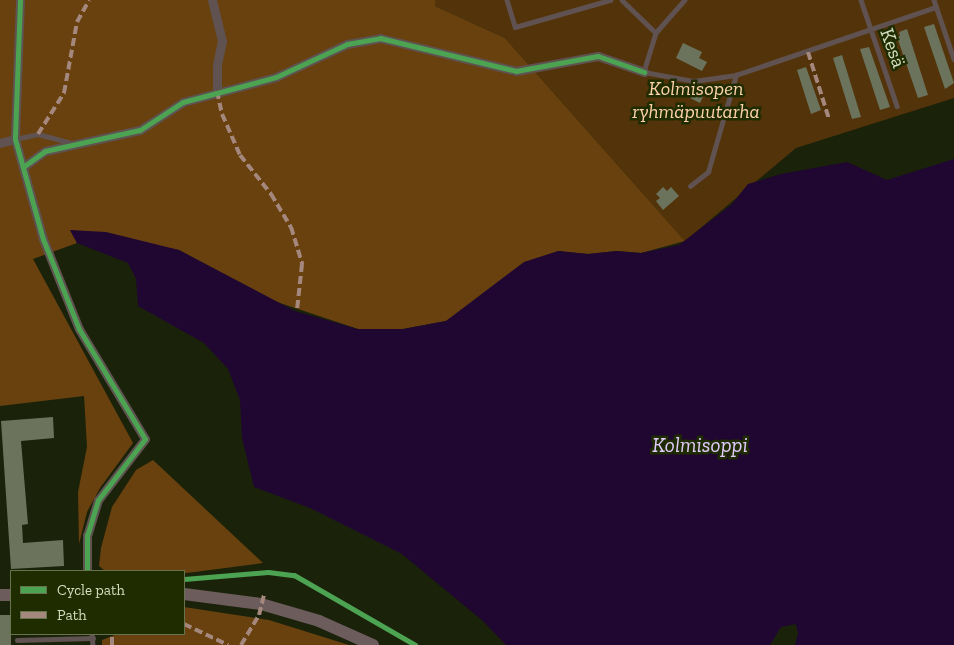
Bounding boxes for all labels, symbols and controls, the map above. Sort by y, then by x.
street label: Kesä [875,25,911,71]
park label: Kolmisopen ryhmäpuutarha [632,77,760,124]
water label: Kolmisoppi [652,432,748,458]
legend [10,570,185,635]
text: Cycle path [57,581,125,599]
text: Path [57,606,87,624]

